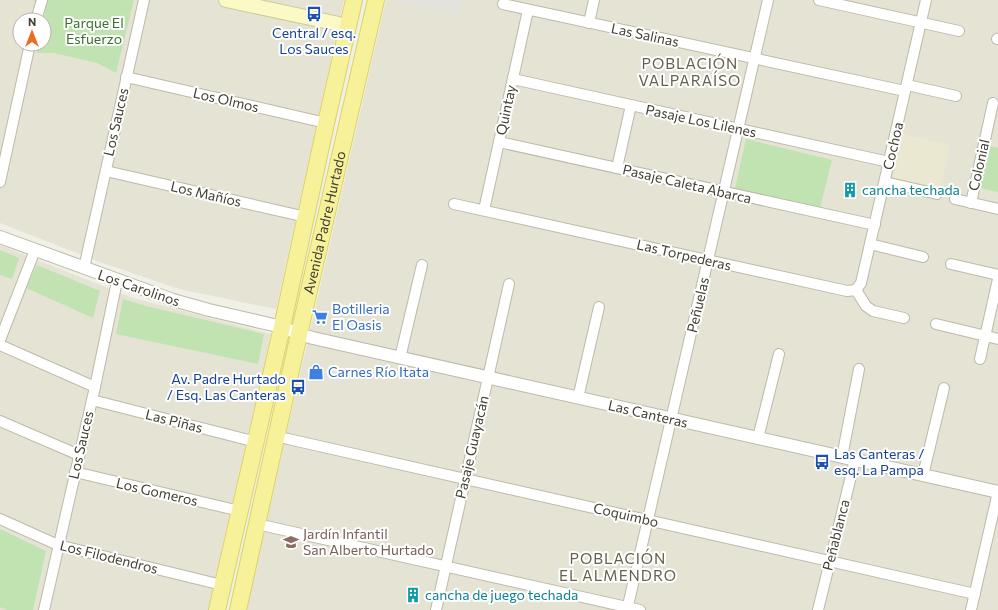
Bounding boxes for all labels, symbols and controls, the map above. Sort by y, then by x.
bus stop icon: Central / esq. Los Sauces [305,5,323,23]
north arrow [12,12,52,52]
park label: Parque El Esfuerzo [64,14,124,47]
text: N [28,15,36,28]
street label: Las Salinas [610,19,681,50]
place label: Central / esq. Los Sauces [272,24,356,57]
district label: POBLACIÓN VALPARAÍSO [639,53,741,89]
street label: Quintay [492,83,519,137]
street label: Los Olmos [192,84,261,115]
street label: Los Sauces [99,86,132,158]
street label: Pasaje Los Lilenes [644,100,758,141]
street label: Cochoa [879,120,906,171]
street label: Colonial [964,137,993,192]
street label: Avenida Padre Hurtado [299,149,349,296]
street label: Pasaje Caleta Abarca [621,160,753,207]
street label: Los Mañíos [169,177,243,210]
building icon: cancha techada [841,181,859,199]
place label: cancha techada [862,181,960,198]
street label: Las Torpederas [635,235,733,274]
street label: Los Carolinos [96,266,182,310]
street label: Peñuelas [683,275,712,334]
place label: Botilleria El Oasis [332,300,390,333]
supermarket icon: Botilleria El Oasis [311,308,329,326]
shop icon: Carnes Río Itata [307,363,325,381]
place label: Carnes Río Itata [328,363,429,380]
place label: Av. Padre Hurtado / Esq. Las Canteras [167,370,286,403]
bus stop icon: Av. Padre Hurtado / Esq. Las Canteras [289,378,307,396]
street label: Pasaje Guayacán [451,394,492,500]
street label: Las Canteras [606,396,690,431]
street label: Las Piñas [144,405,205,436]
street label: Los Sauces [64,409,97,481]
place label: Las Canteras / esq. La Pampa [834,445,924,478]
bus stop icon: Las Canteras / esq. La Pampa [813,453,831,471]
street label: Los Gomeros [115,474,200,509]
street label: Peñablanca [818,498,853,572]
street label: Coquimbo [592,499,660,530]
place label: Jardín Infantil San Alberto Hurtado [303,525,434,558]
school or university icon: Jardín Infantil San Alberto Hurtado [282,533,300,551]
street label: Los Filodendros [58,536,160,577]
district label: POBLACIÓN EL ALMENDRO [559,548,677,584]
building icon: cancha de juego techada [404,586,422,604]
place label: cancha de juego techada [425,586,578,603]

